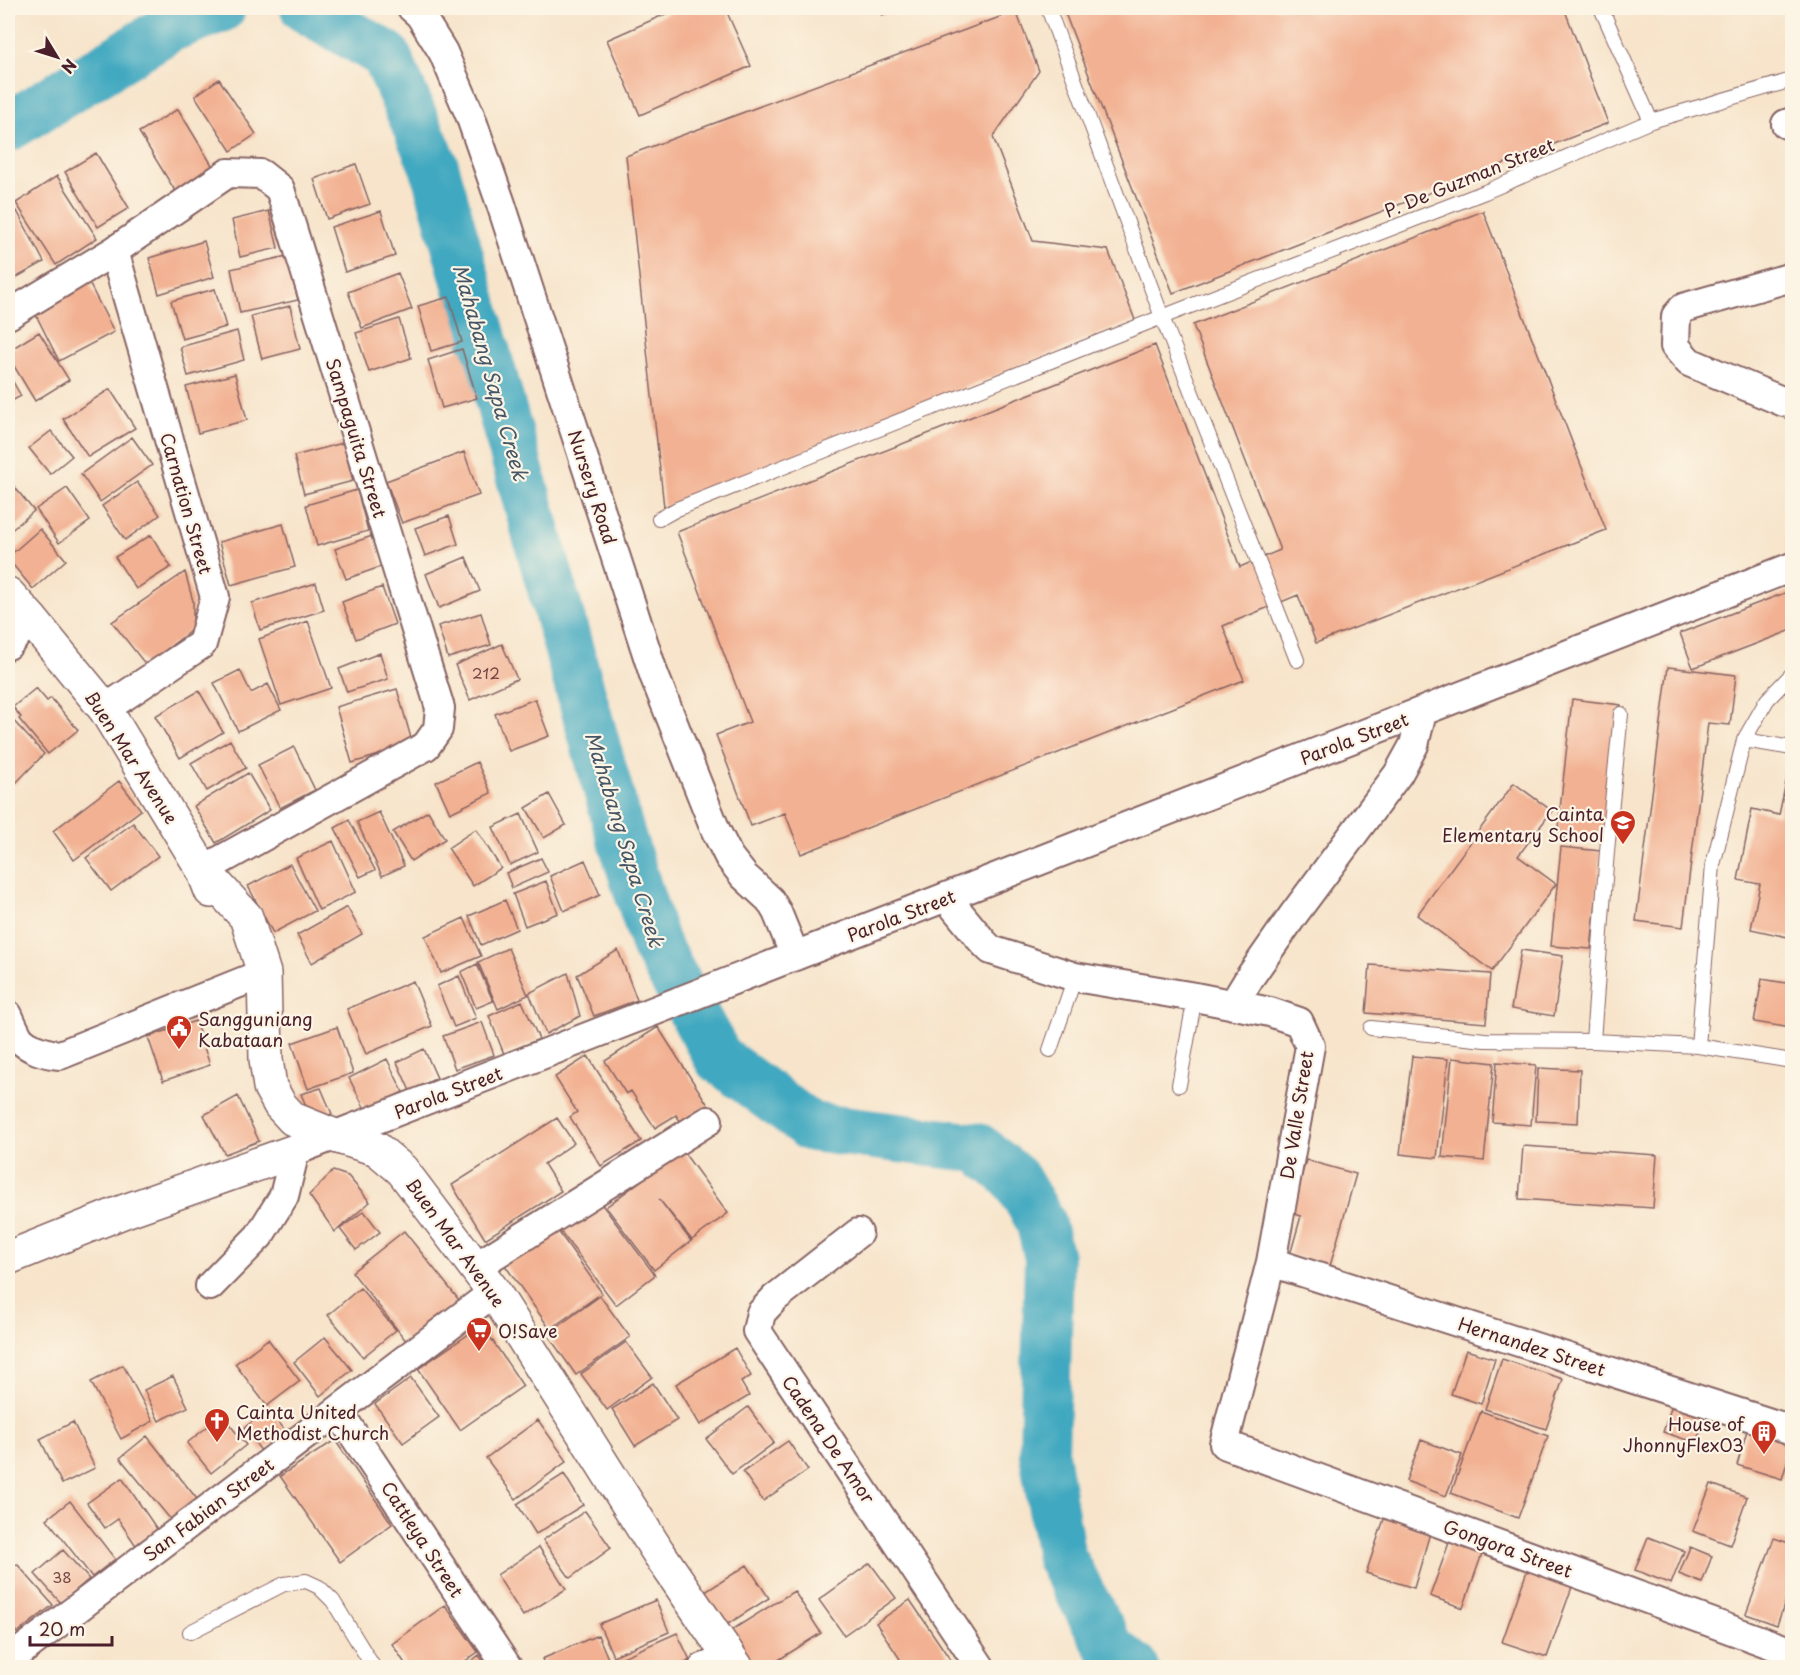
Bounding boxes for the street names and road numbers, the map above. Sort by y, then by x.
street label: P. De Guzman Street [1380,130,1558,223]
street label: Sampaguita Street [320,355,394,521]
street label: Nursery Road [562,426,624,548]
street label: Carnation Street [154,429,220,577]
street label: Buen Mar Avenue [79,685,185,829]
street label: Parola Street [1296,705,1412,771]
street label: Parola Street [843,882,959,948]
street label: De Valle Street [1273,1049,1319,1181]
street label: Parola Street [390,1059,506,1125]
street label: Buen Mar Avenue [400,1172,512,1312]
street label: Hernandez Street [1455,1309,1609,1383]
street label: Cadena De Amor [776,1369,882,1509]
street label: San Fabian Street [137,1451,279,1567]
street label: Cattleya Street [375,1476,471,1602]
street label: Gongora Street [1440,1512,1576,1584]

